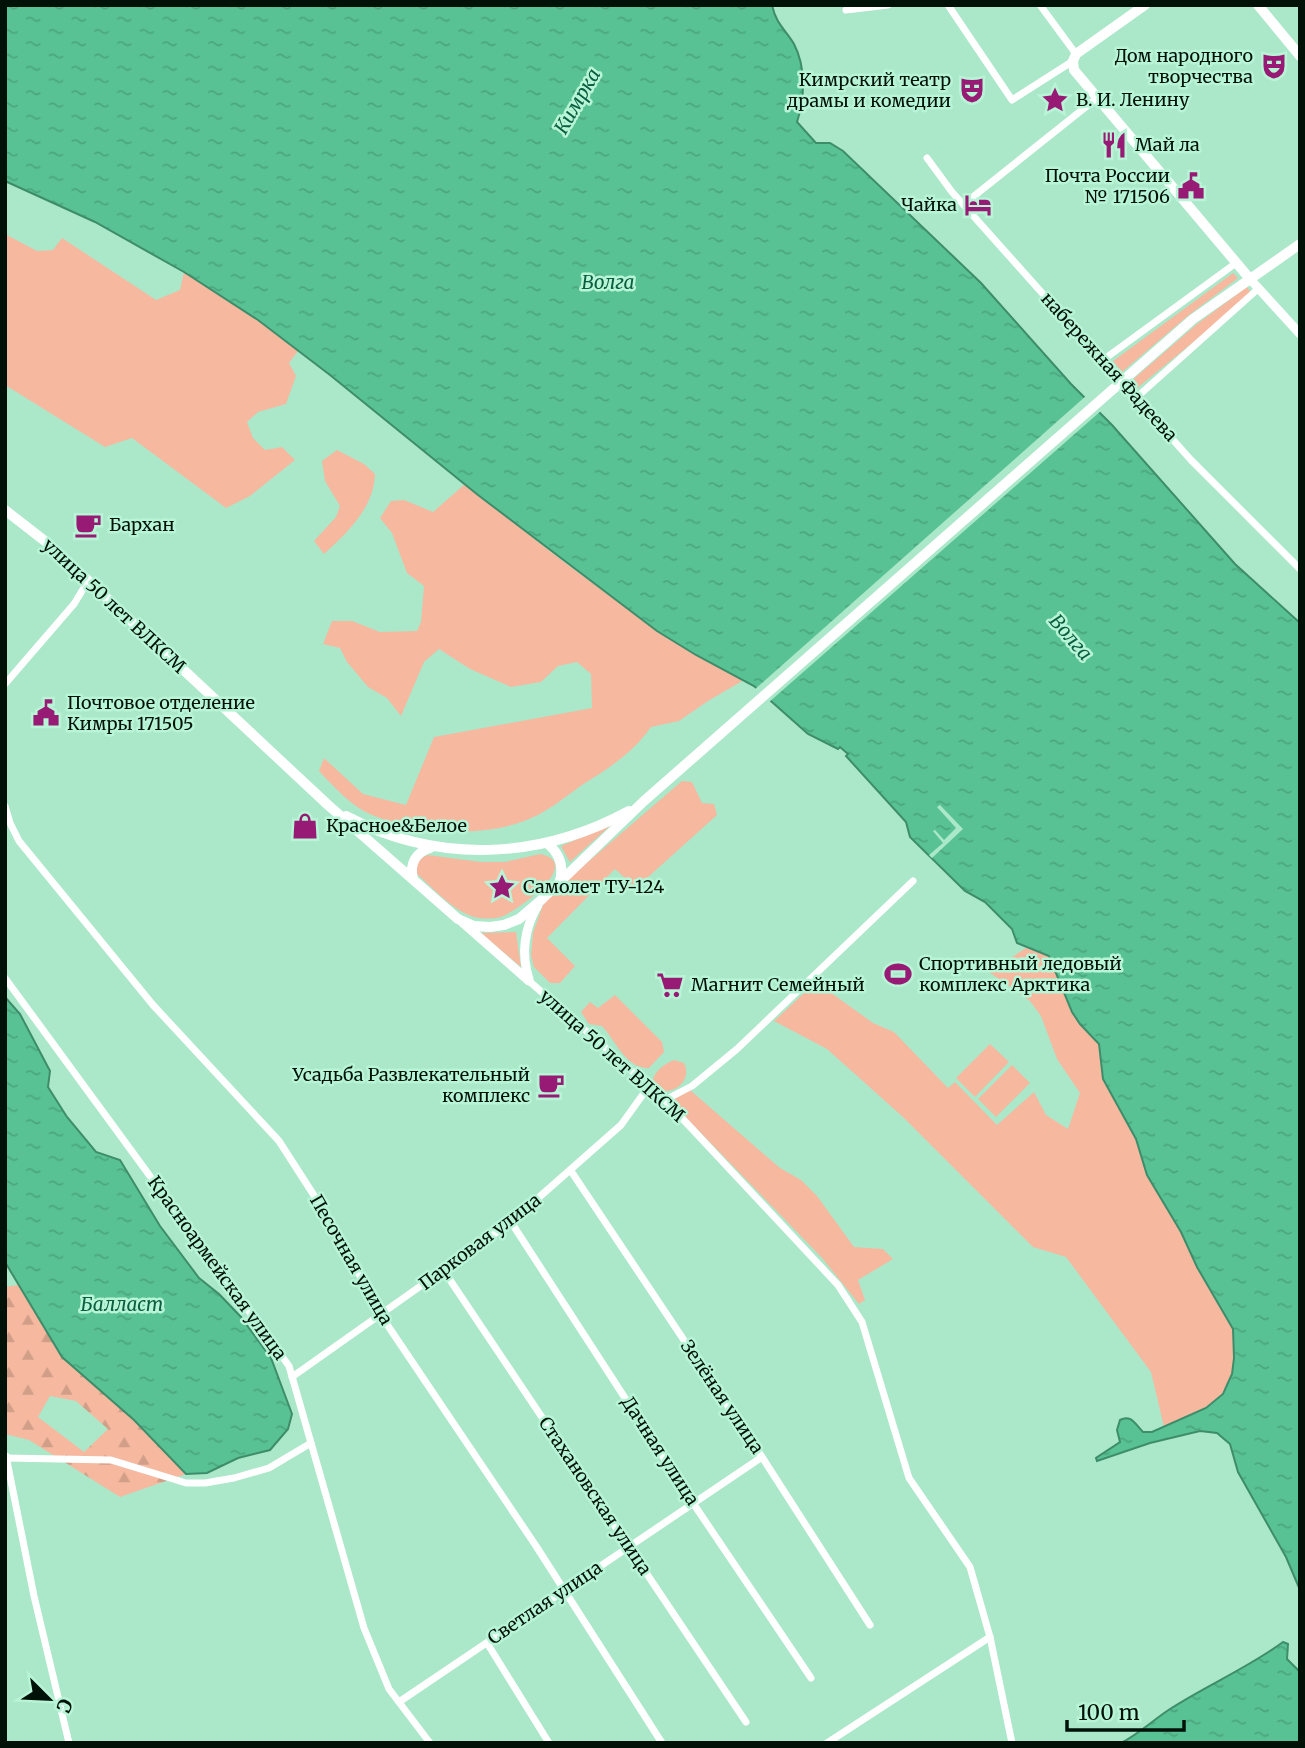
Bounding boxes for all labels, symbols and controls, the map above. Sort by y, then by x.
place label: Дом народного творчества [1115,44,1253,88]
theatre icon: Дом народного творчества [1259,51,1289,81]
water label: Кимрка [549,64,605,138]
place label: Кимрский театр драмы и комедии [786,68,951,112]
theatre icon: Кимрский театр драмы и комедии [957,75,987,105]
place icon: В. И. Ленину [1040,85,1070,115]
place label: В. И. Ленину [1076,88,1190,111]
restaurant icon: Май ла [1099,130,1129,160]
place label: Май ла [1135,133,1200,156]
place label: Почта России № 171506 [1045,164,1170,208]
public building icon: Почта России № 171506 [1176,171,1206,201]
hotel icon: Чайка [963,190,993,220]
place label: Чайка [901,193,957,216]
water label: Волга [581,270,635,294]
street label: набережная Фадеева [1036,287,1183,446]
cafe icon: Бархан [73,510,103,540]
place label: Бархан [109,513,175,536]
street label: улица 50 лет ВЛКСМ [38,533,191,678]
water label: Волга [1045,609,1098,665]
place label: Почтовое отделение Кимры 171505 [67,691,255,735]
public building icon: Почтовое отделение Кимры 171505 [31,698,61,728]
shop icon: Красное&Белое [290,811,320,841]
place label: Красное&Белое [326,814,467,837]
place icon: Самолет ТУ-124 [487,872,517,902]
place label: Самолет ТУ-124 [523,875,664,898]
place label: Спортивный ледовый комплекс Арктика [919,952,1122,996]
sports icon: Спортивный ледовый комплекс Арктика [883,959,913,989]
supermarket icon: Магнит Семейный [655,970,685,1000]
place label: Магнит Семейный [691,973,865,996]
street label: улица 50 лет ВЛКСМ [535,984,690,1127]
place label: Усадьба Развлекательный комплекс [292,1063,530,1107]
cafe icon: Усадьба Развлекательный комплекс [536,1070,566,1100]
street label: Красноармейская улица [143,1171,292,1365]
street label: Парковая улица [414,1188,546,1295]
street label: Песочная улица [305,1191,398,1329]
water label: Балласт [81,1292,163,1316]
street label: Зелёная улица [676,1335,769,1458]
street label: Дачная улица [617,1392,704,1510]
street label: Стахановская улица [534,1412,657,1579]
street label: Светлая улица [483,1556,607,1649]
north arrow [14,1664,84,1734]
scale bar [1067,1688,1184,1732]
text: С [51,1695,78,1717]
text: 100 m [1078,1699,1140,1726]

